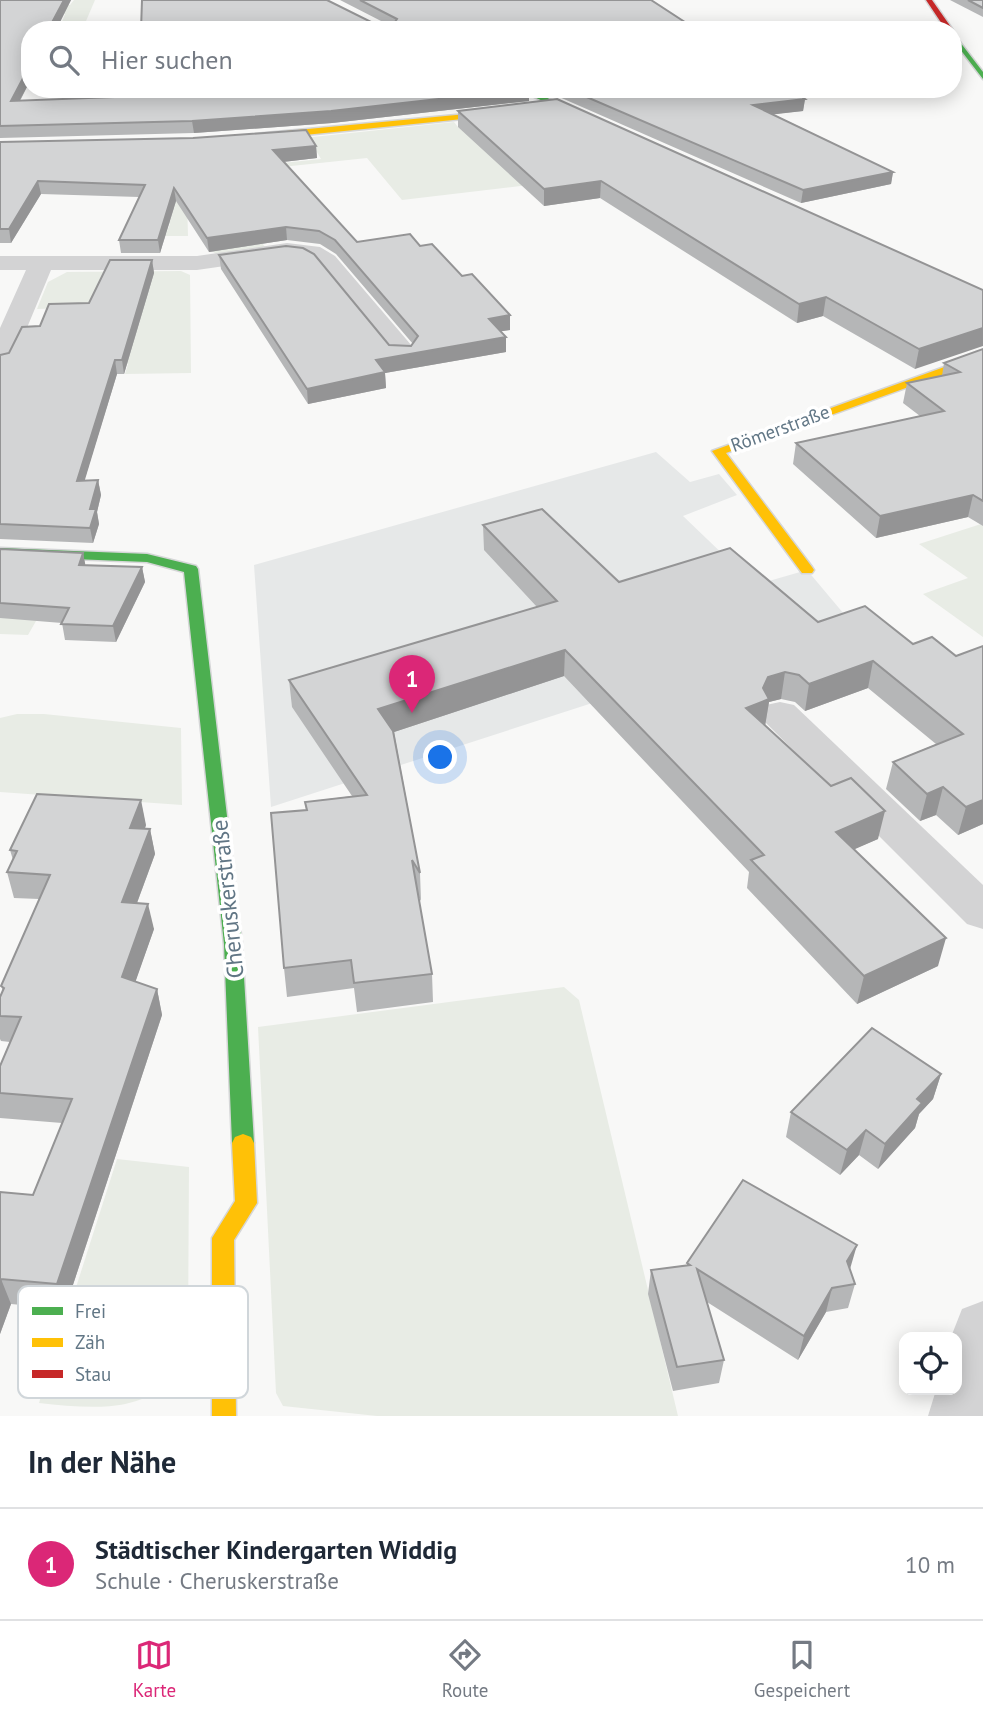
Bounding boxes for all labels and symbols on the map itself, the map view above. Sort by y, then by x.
street label: Römerstraße [727,399,833,457]
pin: 1 [389,655,435,713]
your location [423,740,457,774]
street label: Cheruskerstraße [204,818,250,980]
legend [18,1286,248,1398]
text: Frei [75,1299,106,1323]
text: Zäh [75,1330,105,1354]
text: Stau [75,1362,111,1386]

